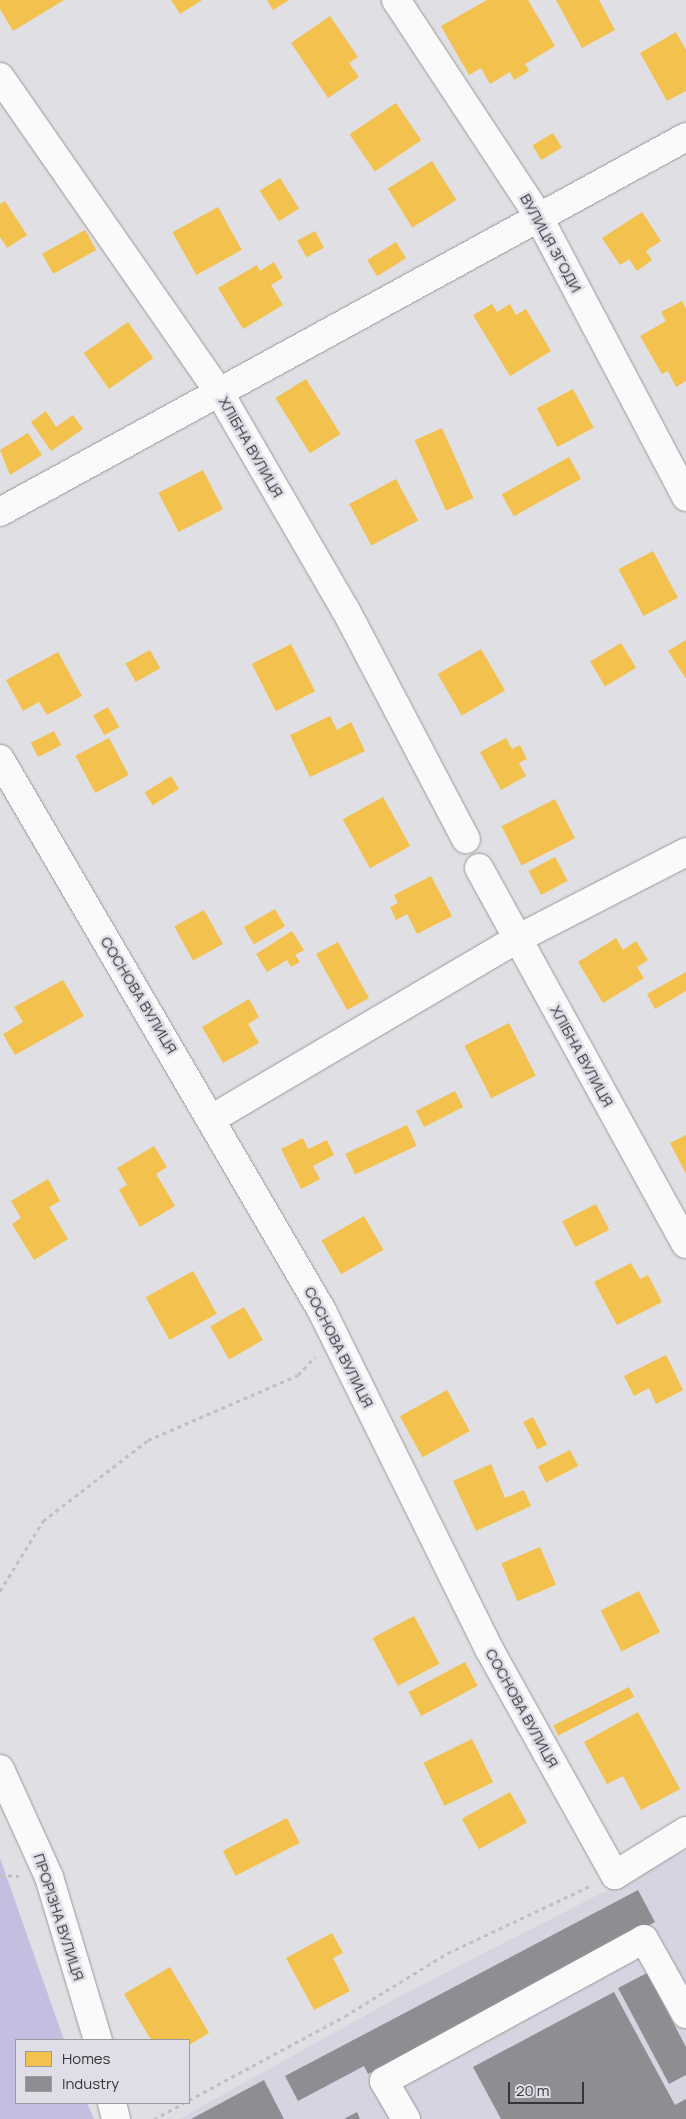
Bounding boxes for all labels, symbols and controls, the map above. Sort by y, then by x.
street label: ВУЛИЦЯ ЗГОДИ [517,191,585,295]
street label: ХЛІБНА ВУЛИЦЯ [215,394,287,500]
street label: СОСНОВА ВУЛИЦЯ [97,933,181,1057]
street label: ХЛІБНА ВУЛИЦЯ [547,1002,617,1110]
street label: СОСНОВА ВУЛИЦЯ [301,1284,377,1410]
street label: СОСНОВА ВУЛИЦЯ [482,1645,562,1771]
street label: ПРОРІЗНА ВУЛИЦЯ [30,1851,88,1983]
legend [15,2039,190,2104]
text: Homes [62,2048,110,2069]
scale bar [511,2072,587,2104]
text: Industry [62,2073,119,2094]
text: 20 m [516,2080,549,2101]

